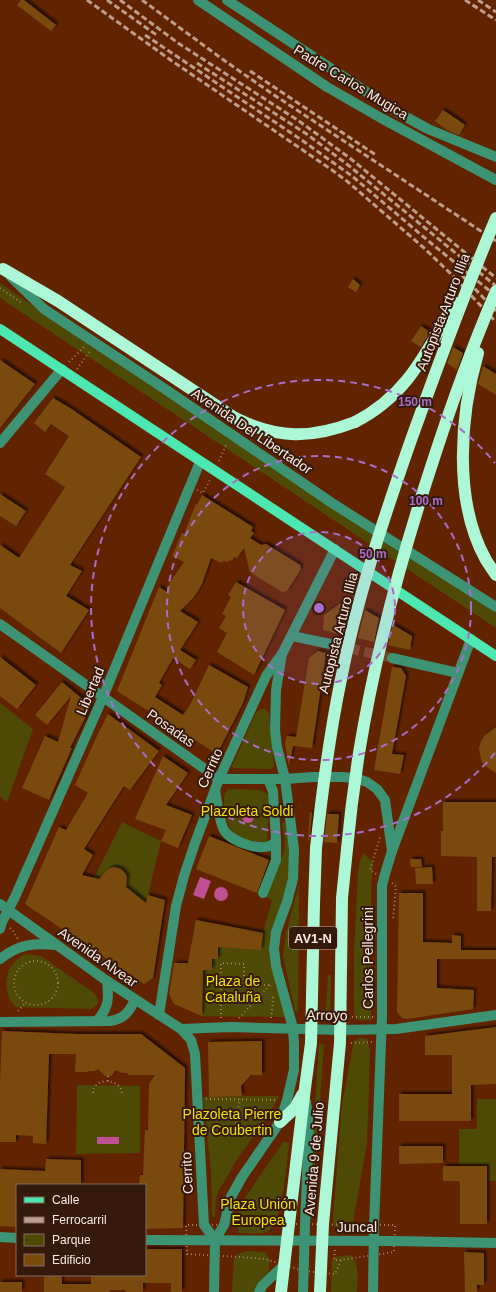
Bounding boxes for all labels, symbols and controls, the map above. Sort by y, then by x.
street label: Padre Carlos Mugica [291,41,411,123]
street label: Autopista Arturo Illia [413,251,473,373]
street label: Avenida Del Libertador [189,385,316,478]
text: 150 m [398,395,432,409]
text: 100 m [409,494,443,508]
text: 50 m [359,547,387,561]
street label: Autopista Arturo Illia [315,570,361,695]
centre of rings [312,601,326,615]
street label: Libertad [73,665,107,717]
street label: Posadas [144,706,198,750]
street label: Cerrito [194,745,226,790]
park label: Plazoleta Soldi [201,803,293,819]
street label: Carlos Pellegrini [360,907,376,1009]
street label: Avenida Alvear [55,924,141,990]
road number: AV1-N [289,927,337,949]
park label: Plaza de Cataluña [205,973,261,1005]
street label: Arroyo [306,1007,348,1023]
street label: Avenida 9 de Julio [301,1101,327,1217]
park label: Plazoleta Pierre de Coubertin [183,1106,282,1138]
street label: Cerrito [178,1151,196,1194]
legend [16,1184,146,1276]
text: Calle [52,1193,80,1207]
park label: Plaza Unión Europea [220,1196,296,1228]
text: Ferrocarril [52,1213,107,1227]
street label: Juncal [337,1219,377,1235]
text: Parque [52,1233,91,1247]
text: Edificio [52,1253,91,1267]

